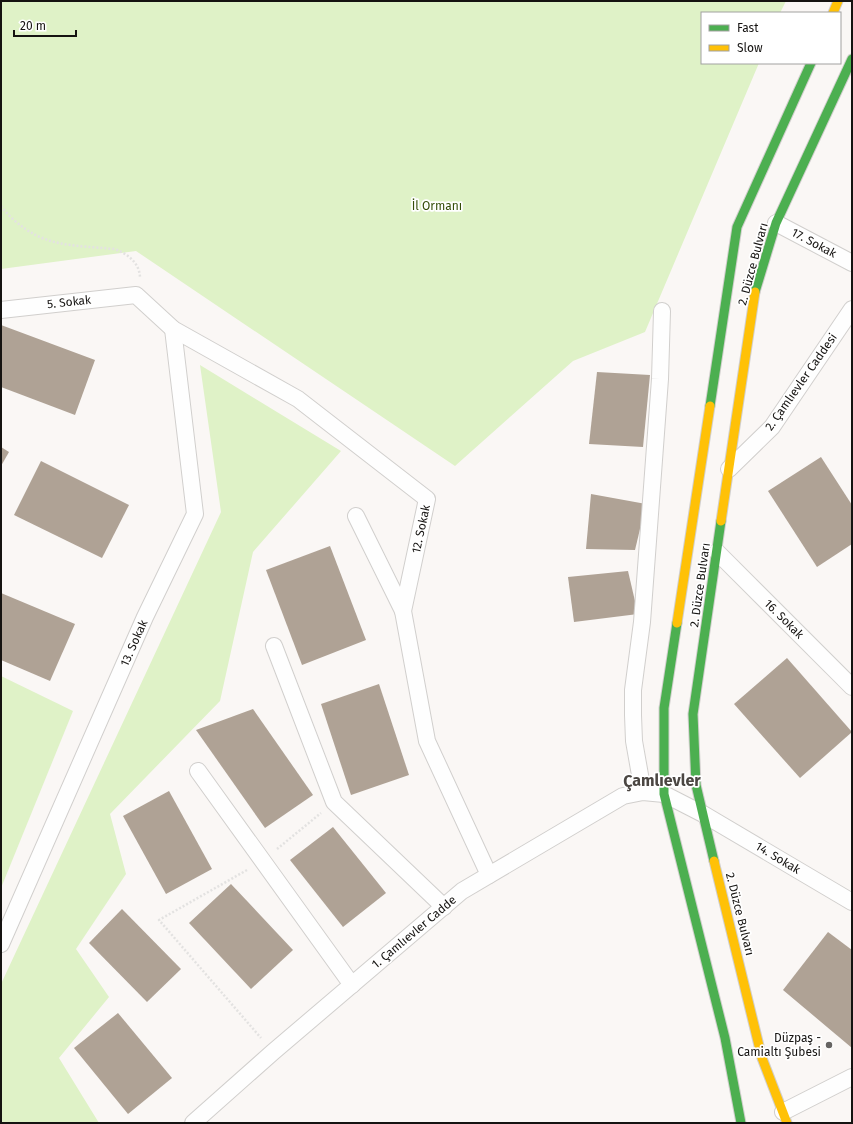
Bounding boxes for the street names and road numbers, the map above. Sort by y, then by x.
street label: 2. Düzce Bulvarı [735,221,771,307]
street label: 17. Sokak [789,225,840,261]
street label: 5. Sokak [46,293,93,311]
street label: 2. Çamlıevler Caddesi [762,331,840,433]
street label: 12. Sokak [409,503,433,555]
street label: 2. Düzce Bulvarı [687,542,713,628]
street label: 16. Sokak [761,596,807,642]
street label: 13. Sokak [118,617,151,668]
street label: 14. Sokak [753,839,804,877]
street label: 2. Düzce Bulvarı [723,871,757,957]
street label: 1. Çamlıevler Cadde [369,893,459,971]

